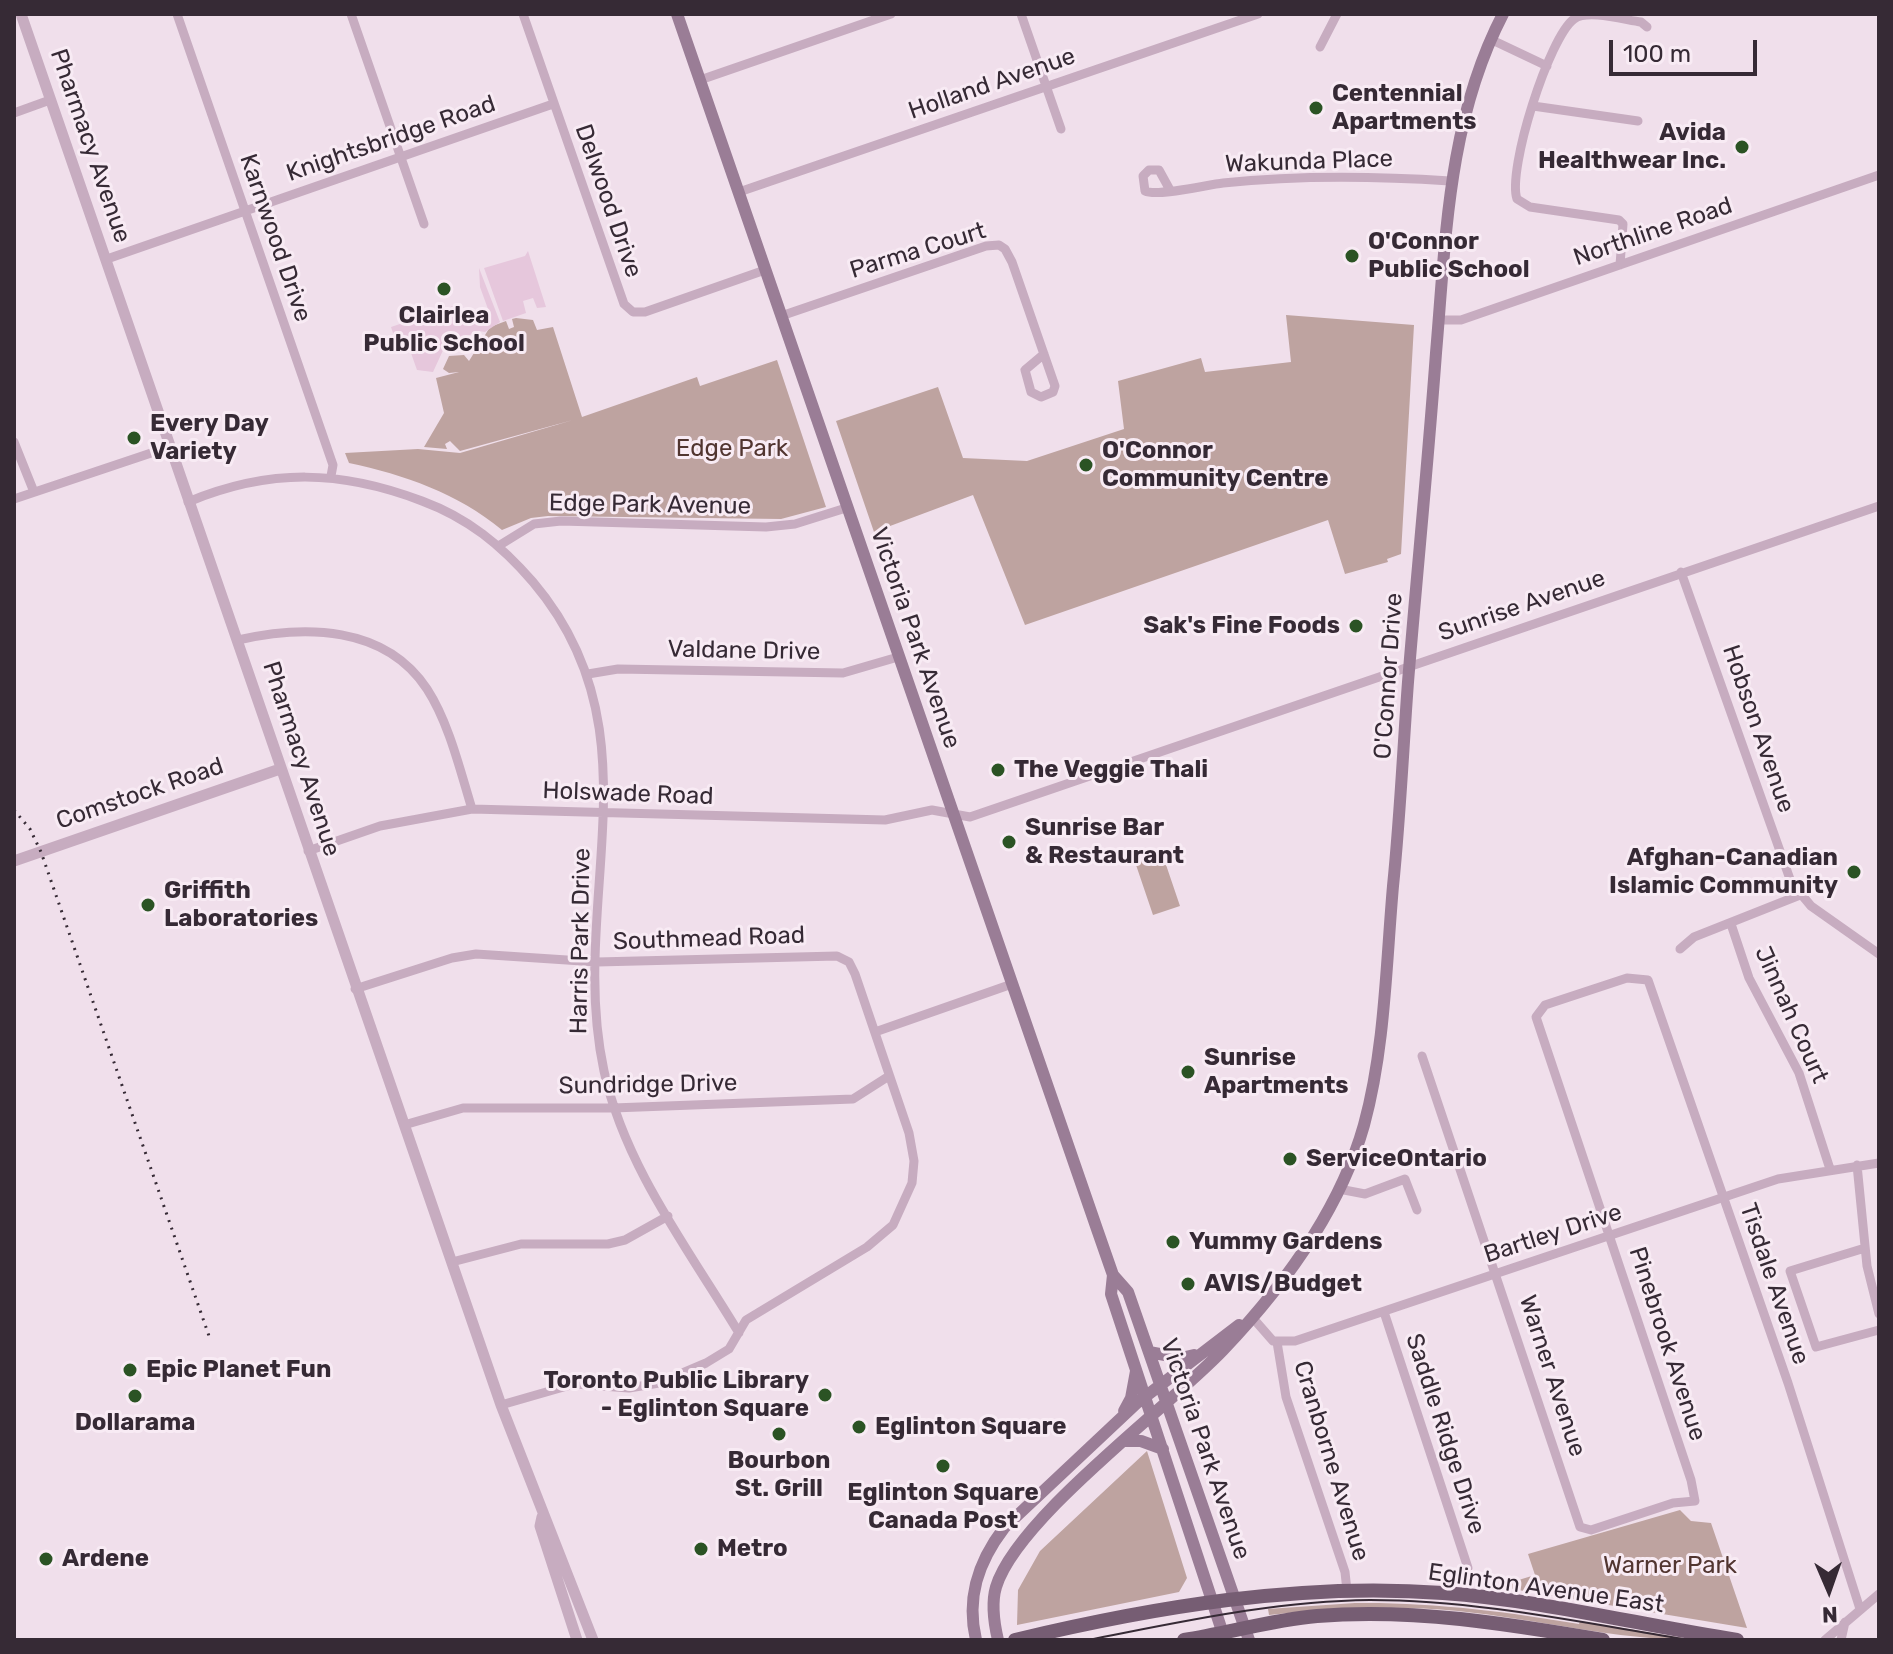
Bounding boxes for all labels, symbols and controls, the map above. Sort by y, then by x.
scale bar [1613,24,1761,74]
text: 100 m [1623,40,1691,68]
street label: Holland Avenue [905,42,1079,126]
street label: Pharmacy Avenue [43,45,137,247]
place label: Centennial Apartments [1332,80,1477,136]
street label: Knightsbridge Road [283,90,499,188]
marker: Centennial Apartments [1307,99,1325,117]
place label: Avida Healthwear Inc. [1538,119,1726,175]
street label: Delwood Drive [568,121,648,281]
marker: Avida Healthwear Inc. [1733,138,1751,156]
street label: Wakunda Place [1225,145,1393,179]
street label: Karnwood Drive [233,150,317,326]
street label: Northline Road [1570,191,1736,273]
street label: Parma Court [847,217,989,285]
place label: O'Connor Public School [1368,228,1530,284]
marker: O'Connor Public School [1343,247,1361,265]
marker: Clairlea Public School [435,280,453,298]
place label: Clairlea Public School [363,302,525,358]
place label: Every Day Variety [150,410,269,466]
marker: Every Day Variety [125,429,143,447]
park label: Edge Park [676,435,788,463]
place label: O'Connor Community Centre [1102,437,1328,493]
marker: O'Connor Community Centre [1077,456,1095,474]
street label: Edge Park Avenue [549,489,751,521]
street label: Victoria Park Avenue [864,524,966,752]
street label: Sunrise Avenue [1435,564,1609,648]
street label: O'Connor Drive [1369,592,1409,760]
place label: Sak's Fine Foods [1143,612,1340,640]
marker: Sak's Fine Foods [1347,617,1365,635]
street label: Valdane Drive [667,635,821,667]
street label: Hobson Avenue [1716,641,1800,817]
street label: Pharmacy Avenue [256,658,346,860]
street label: Comstock Road [53,752,227,836]
place label: The Veggie Thali [1014,756,1208,784]
marker: The Veggie Thali [989,761,1007,779]
street label: Holswade Road [542,777,714,811]
place label: Sunrise Bar & Restaurant [1025,814,1184,870]
marker: Sunrise Bar & Restaurant [1000,833,1018,851]
place label: Afghan-Canadian Islamic Community [1609,844,1838,900]
street label: Harris Park Drive [565,848,597,1034]
marker: Afghan-Canadian Islamic Community [1845,863,1863,881]
place label: Griffith Laboratories [164,877,318,933]
marker: Griffith Laboratories [139,896,157,914]
street label: Southmead Road [612,921,806,957]
street label: Jinnah Court [1748,942,1834,1088]
place label: Sunrise Apartments [1204,1044,1349,1100]
marker: Sunrise Apartments [1179,1063,1197,1081]
street label: Sundridge Drive [558,1069,738,1101]
place label: ServiceOntario [1306,1145,1487,1173]
marker: ServiceOntario [1281,1150,1299,1168]
street label: Bartley Drive [1480,1198,1626,1270]
street label: Tisdale Avenue [1733,1200,1815,1368]
place label: Yummy Gardens [1189,1228,1382,1256]
marker: Yummy Gardens [1164,1233,1182,1251]
street label: Pinebrook Avenue [1622,1243,1712,1445]
place label: AVIS/Budget [1204,1270,1362,1298]
marker: AVIS/Budget [1179,1275,1197,1293]
street label: Warner Avenue [1512,1292,1592,1460]
street label: Saddle Ridge Drive [1399,1330,1491,1538]
street label: Victoria Park Avenue [1154,1335,1256,1563]
place label: Epic Planet Fun [146,1356,331,1384]
street label: Cranborne Avenue [1287,1357,1375,1565]
marker: Epic Planet Fun [121,1361,139,1379]
place label: Toronto Public Library - Eglinton Square [543,1367,809,1423]
marker: Toronto Public Library - Eglinton Square [816,1386,834,1404]
marker: Dollarama [126,1387,144,1405]
place label: Dollarama [75,1409,195,1437]
place label: Eglinton Square [875,1413,1067,1441]
marker: Eglinton Square [850,1418,868,1436]
marker: Bourbon St. Grill [770,1425,788,1443]
place label: Bourbon St. Grill [727,1447,831,1503]
marker: Eglinton Square Canada Post [934,1457,952,1475]
place label: Eglinton Square Canada Post [847,1479,1039,1535]
place label: Metro [717,1535,788,1563]
marker: Metro [692,1540,710,1558]
place label: Ardene [62,1545,149,1573]
marker: Ardene [37,1550,55,1568]
north arrow [1789,1550,1869,1630]
park label: Warner Park [1603,1552,1737,1580]
street label: Eglinton Avenue East [1426,1558,1666,1620]
text: N [1821,1601,1838,1628]

